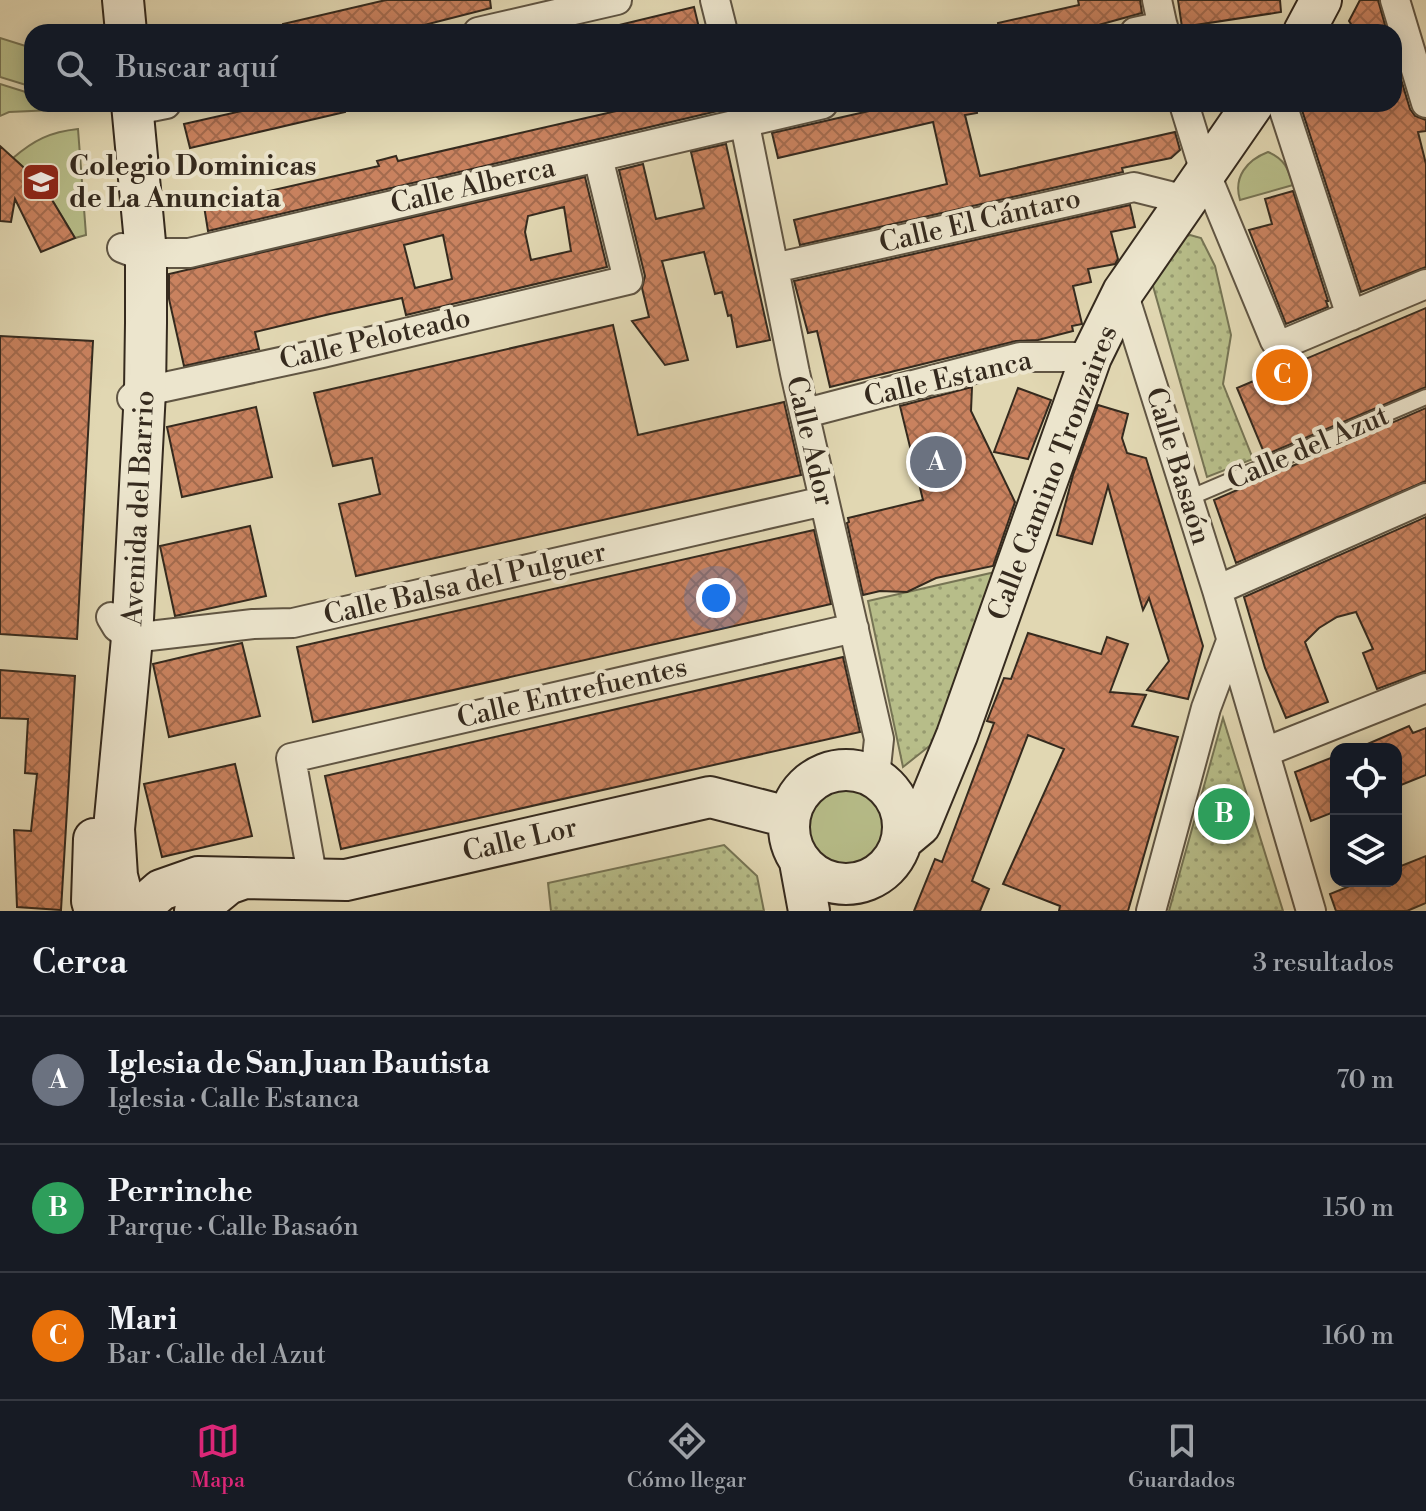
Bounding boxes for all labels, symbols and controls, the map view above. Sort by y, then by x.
search box [24,24,1402,112]
icon: search [52,46,96,90]
text: Buscar aquí [116,49,278,87]
place label: Colegio Dominicas de La Anunciata [69,149,316,216]
street label: Calle Alberca [387,150,559,222]
school or university icon: Colegio Dominicas de La Anunciata [20,161,62,203]
street label: Calle El Cántaro [876,181,1084,261]
street label: Calle Peloteado [276,300,474,378]
street label: Calle Camino Tronzaires [981,321,1125,625]
street label: Calle Estanca [861,343,1036,415]
pin: C [1256,345,1308,405]
street label: Calle Ador [778,373,842,509]
street label: Calle Basaón [1137,383,1219,549]
street label: Avenida del Barrio [115,389,163,628]
street label: Calle del Azut [1222,398,1394,498]
pin: A [910,432,962,492]
street label: Calle Balsa del Pulguer [320,534,610,634]
your location [696,578,736,618]
street label: Calle Entrefuentes [454,650,690,736]
map controls [1330,743,1402,887]
button: locate [1330,743,1402,815]
pin: B [1198,784,1250,844]
street label: Calle Lor [459,810,581,870]
button: layers [1330,815,1402,887]
text: Cerca [32,942,127,984]
text: 3 resultados [1253,947,1394,979]
text: Iglesia de San Juan Bautista [108,1045,490,1083]
text: A [49,1064,67,1096]
text: 70 m [1336,1064,1394,1096]
text: Iglesia · Calle Estanca [108,1083,359,1115]
text: Perrinche [108,1173,253,1211]
text: B [48,1192,68,1224]
text: 150 m [1323,1192,1394,1224]
text: Parque · Calle Basaón [108,1211,359,1243]
text: Mari [108,1301,177,1339]
text: C [49,1320,67,1352]
text: 160 m [1323,1320,1394,1352]
text: Bar · Calle del Azut [108,1339,326,1371]
tab: Mapa [191,1419,245,1494]
tab: Cómo llegar [627,1419,746,1494]
tab: Guardados [1128,1419,1235,1494]

